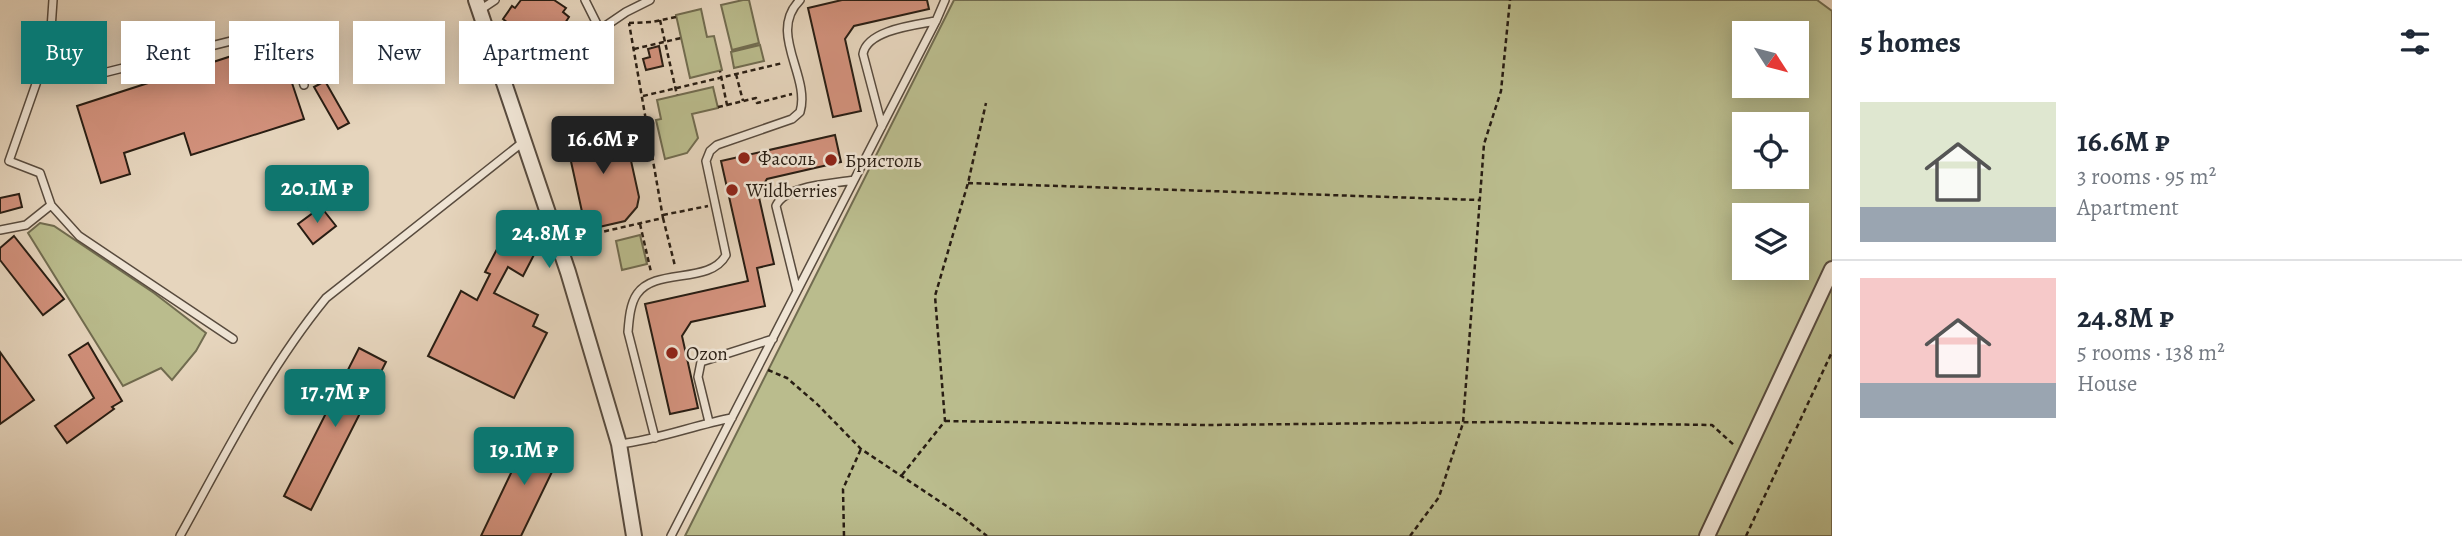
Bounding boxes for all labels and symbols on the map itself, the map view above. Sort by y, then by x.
north arrow [1732,21,1810,98]
pin: 16.6M ₽ [538,116,668,176]
place label: Фасоль [758,146,815,172]
place label: Бристоль [845,148,921,174]
marker: Фасоль [736,150,752,166]
marker: Бристоль [823,152,839,168]
pin: 20.1M ₽ [252,166,382,225]
place label: Wildberries [745,178,837,204]
marker: Wildberries [724,182,740,198]
pin: 24.8M ₽ [484,210,614,270]
place label: Ozon [686,341,728,367]
marker: Ozon [664,345,680,361]
pin: 17.7M ₽ [270,370,400,429]
pin: 19.1M ₽ [459,428,589,487]

